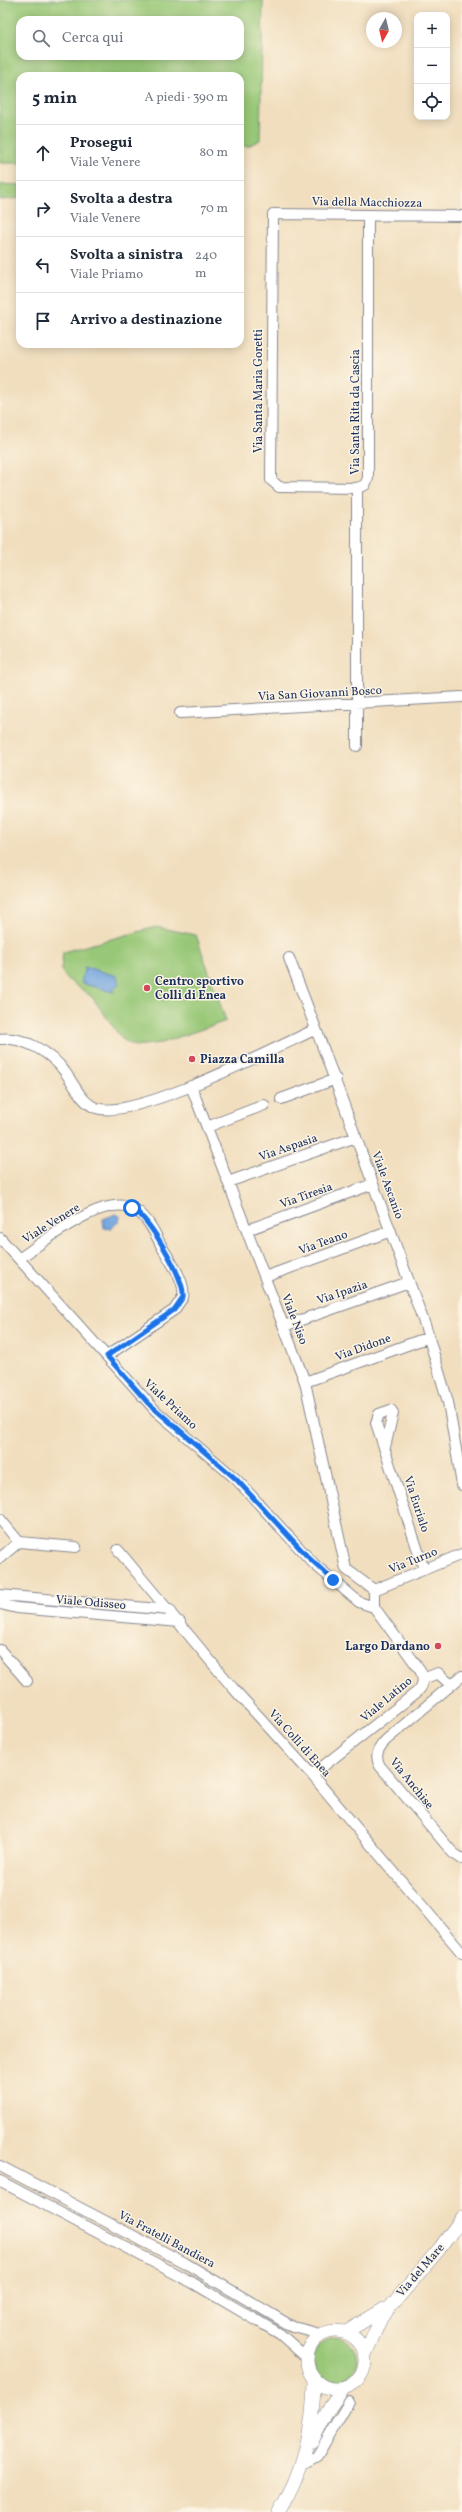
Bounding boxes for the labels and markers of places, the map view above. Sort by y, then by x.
place label: Centro sportivo Colli di Enea [155,974,244,1004]
marker: Centro sportivo Colli di Enea [142,983,152,993]
place label: Piazza Camilla [200,1052,285,1068]
marker: Piazza Camilla [187,1054,197,1064]
place label: Largo Dardano [345,1639,430,1655]
marker: Largo Dardano [433,1641,443,1651]

